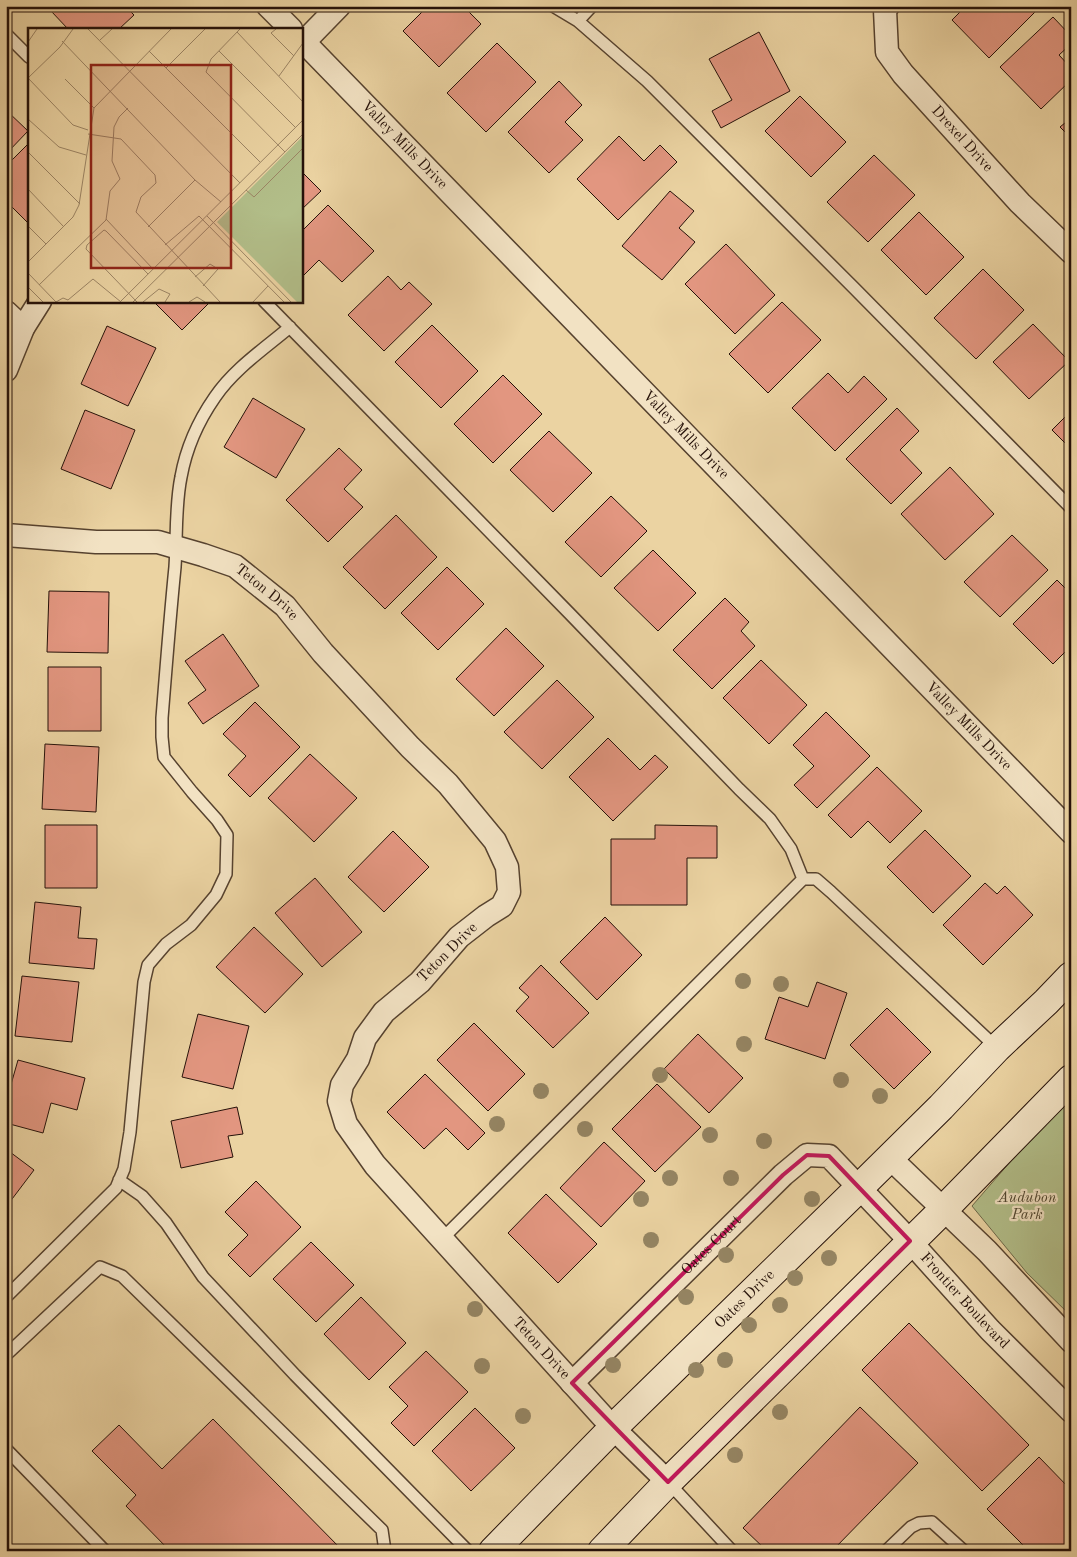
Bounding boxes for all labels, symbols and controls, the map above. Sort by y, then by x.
inset map [28,28,302,302]
street label: Valley Mills Drive [358,98,450,192]
street label: Drexel Drive [928,103,996,175]
street label: Valley Mills Drive [640,388,732,482]
street label: Teton Drive [232,562,301,623]
street label: Valley Mills Drive [922,679,1014,773]
street label: Teton Drive [415,920,481,986]
park label: Audubon Park [997,1191,1057,1223]
street label: Oates Court [679,1213,745,1278]
street label: Frontier Boulevard [917,1250,1012,1352]
street label: Oates Drive [712,1267,778,1332]
street label: Teton Drive [509,1315,573,1382]

